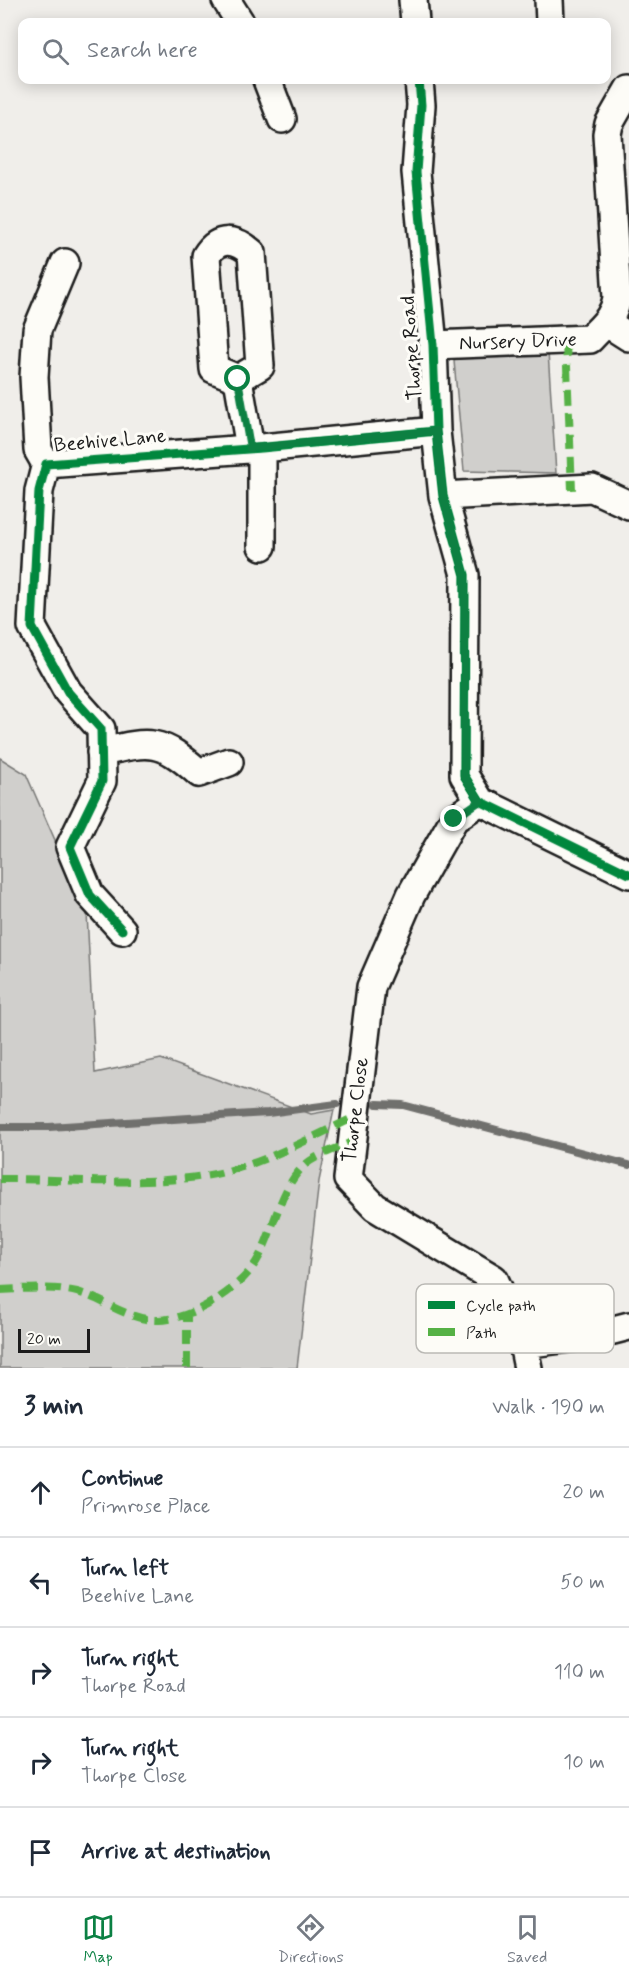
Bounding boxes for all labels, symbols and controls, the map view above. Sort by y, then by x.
search box [18,18,611,84]
icon: search [39,35,72,68]
text: Search here [87,37,198,65]
street label: Thorpe Road [395,295,429,401]
street label: Nursery Drive [459,326,577,358]
route start [224,365,250,391]
street label: Beehive Lane [53,423,167,459]
route end [440,805,466,831]
street label: Thorpe Close [336,1056,376,1164]
legend [416,1284,614,1353]
text: Cycle path [466,1296,536,1317]
text: Path [466,1323,497,1344]
scale bar [18,1326,90,1354]
text: 20 m [27,1329,61,1350]
text: 3 min [24,1390,84,1424]
text: Walk · 190 m [492,1394,605,1421]
text: Continue [81,1465,163,1493]
icon: ahead [24,1476,57,1509]
text: 20 m [562,1479,605,1506]
text: Primrose Place [81,1493,210,1520]
text: Turn left [81,1555,169,1583]
icon: left [24,1566,57,1599]
text: 50 m [560,1569,605,1596]
text: Beehive Lane [81,1583,194,1610]
text: Turn right [81,1645,179,1673]
icon: right [24,1656,57,1689]
text: 110 m [554,1659,605,1686]
text: Thorpe Road [81,1673,186,1700]
text: Turn right [81,1735,179,1763]
icon: right [24,1746,57,1779]
text: 10 m [563,1749,605,1776]
text: Thorpe Close [81,1763,187,1790]
icon: arrive [24,1836,57,1869]
text: Arrive at destination [81,1838,271,1866]
tab: Map [82,1911,115,1968]
tab: Directions [278,1911,344,1968]
tab: Saved [507,1911,547,1968]

